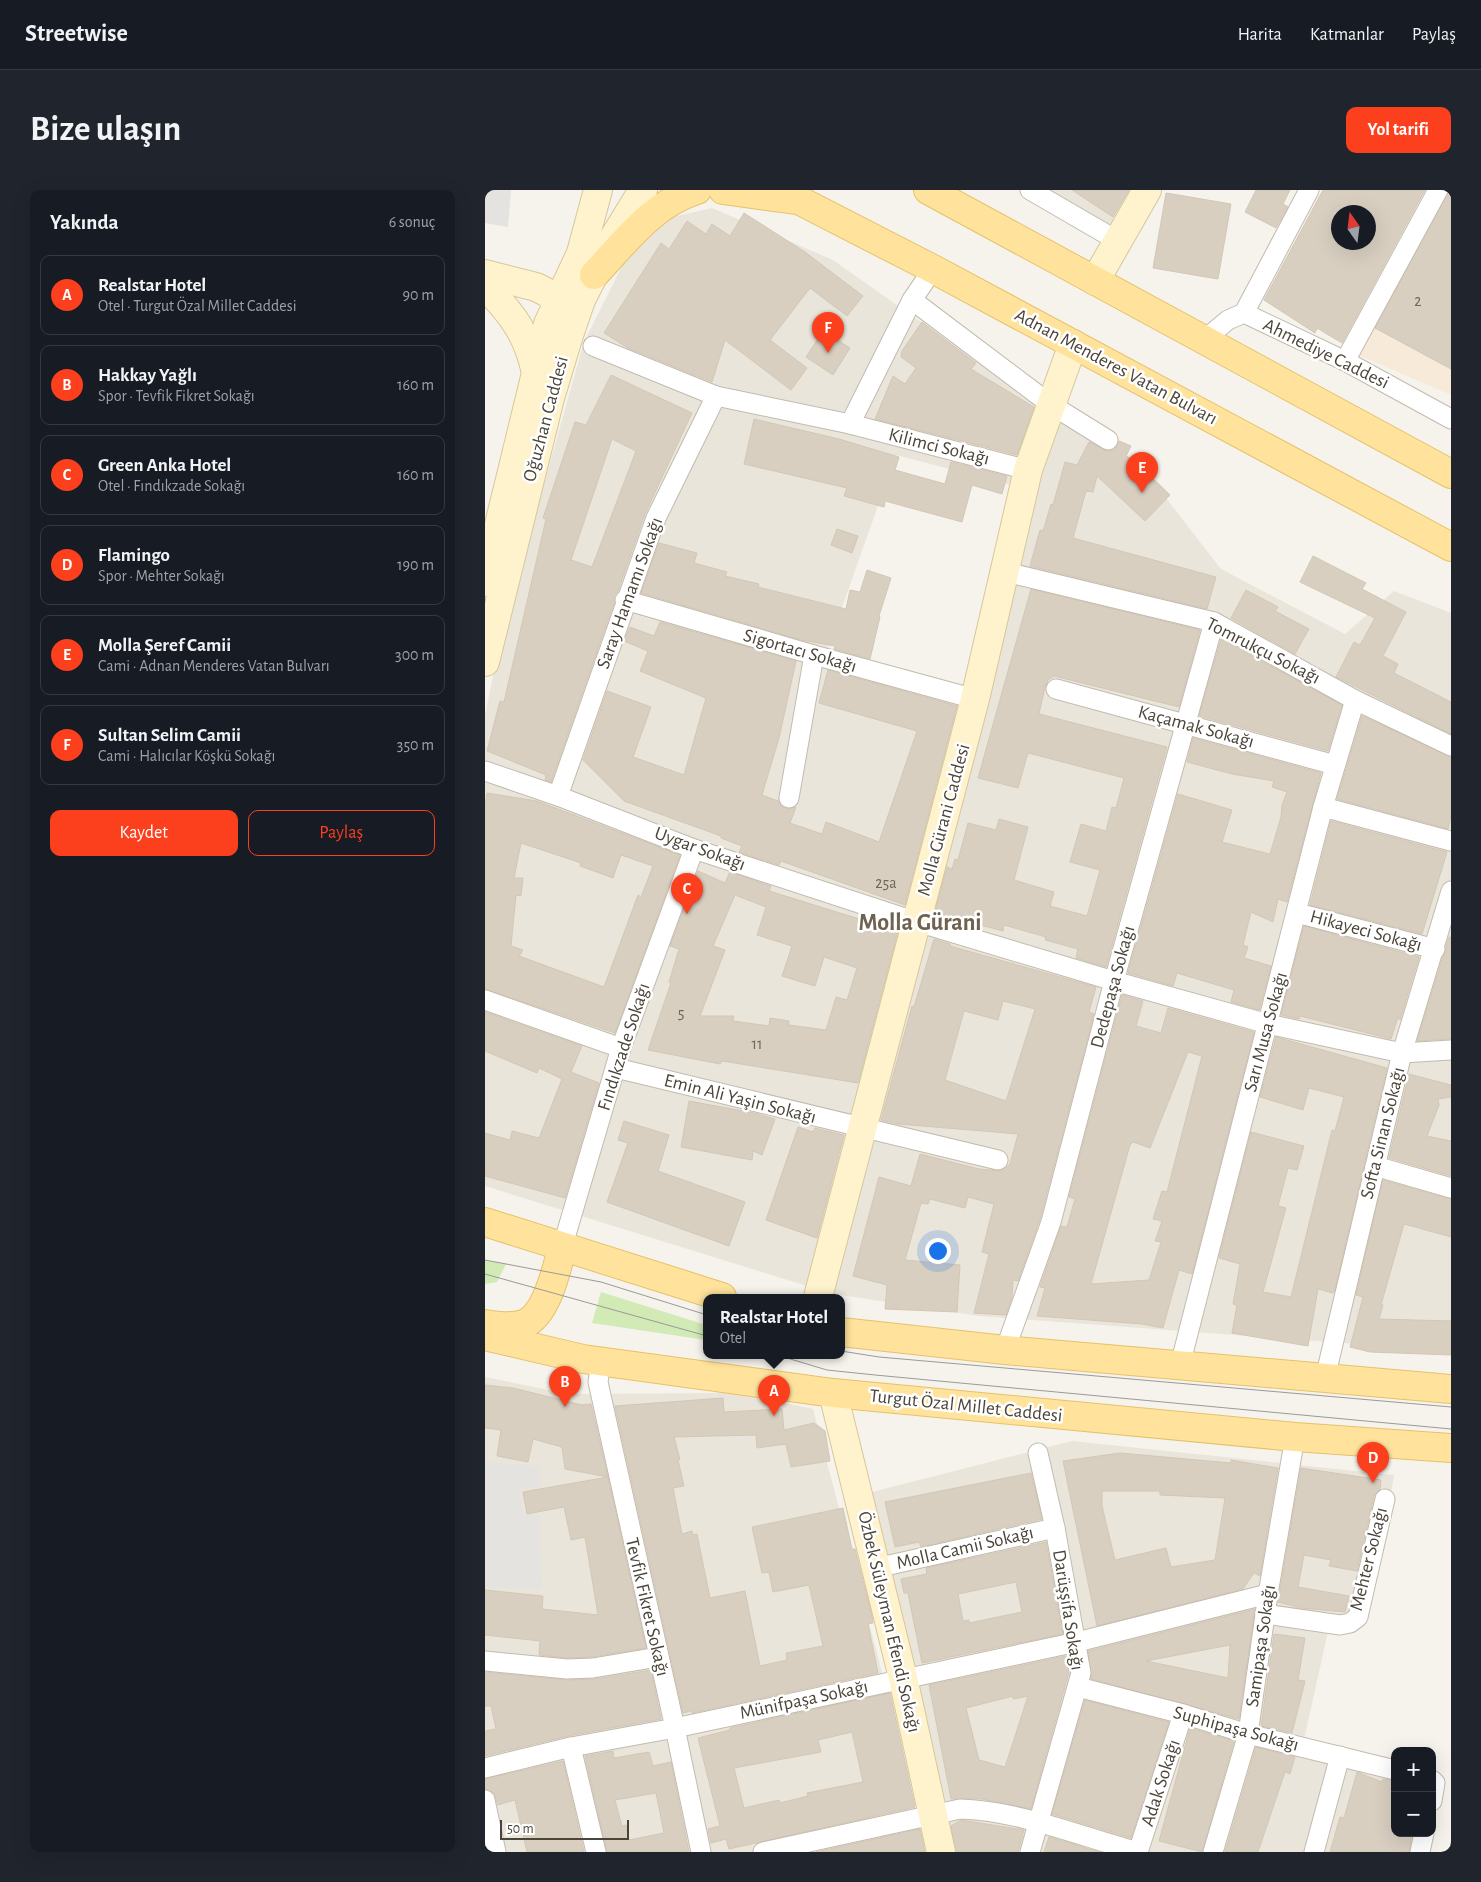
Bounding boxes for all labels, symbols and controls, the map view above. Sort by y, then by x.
text: Streetwise [25,22,128,46]
text: Harita [1238,26,1282,44]
text: Katmanlar [1310,26,1384,44]
text: Paylaş [1412,26,1456,44]
button: Yol tarifi [1346,107,1451,153]
text: Bize ulaşın [30,112,181,147]
north arrow [1331,205,1376,250]
text: Yakında [50,212,119,233]
text: 6 sonuç [389,214,435,230]
text: Realstar Hotel [98,276,206,295]
text: A [62,287,72,303]
text: 90 m [403,287,434,303]
house number: 2 [1414,293,1422,309]
text: Otel · Turgut Özal Millet Caddesi [98,298,297,314]
street label: Adnan Menderes Vatan Bulvarı [1012,305,1220,429]
pin: F [812,312,844,353]
street label: Ahmediye Caddesi [1260,315,1392,393]
street label: Oğuzhan Caddesi [520,354,572,484]
text: Hakkay Yağlı [98,366,197,385]
text: B [62,377,72,393]
text: 160 m [397,377,434,393]
text: Spor · Tevfik Fikret Sokağı [98,388,255,404]
street label: Kilimci Sokağı [887,425,991,469]
pin: E [1126,452,1158,493]
text: Green Anka Hotel [98,456,231,475]
text: C [63,467,71,483]
text: 160 m [397,467,434,483]
text: Otel · Fındıkzade Sokağı [98,478,245,494]
street label: Saray Hamamı Sokağı [594,515,666,671]
text: Flamingo [98,546,170,565]
text: D [62,557,72,573]
text: 190 m [397,557,434,573]
text: Spor · Mehter Sokağı [98,568,225,584]
street label: Tomrukçu Sokağı [1203,614,1323,688]
street label: Sigortacı Sokağı [741,626,859,676]
text: Molla Şeref Camii [98,636,231,655]
text: E [63,647,71,663]
text: 300 m [395,647,434,663]
text: Cami · Adnan Menderes Vatan Bulvarı [98,658,330,674]
street label: Kaçamak Sokağı [1136,702,1256,752]
text: Sultan Selim Camii [98,726,241,745]
text: F [63,737,71,753]
text: 350 m [397,737,434,753]
street label: Molla Gürani Caddesi [915,742,973,898]
text: Cami · Halıcılar Köşkü Sokağı [98,748,275,764]
button: Kaydet [50,810,238,856]
button: Paylaş [248,810,435,856]
street label: Uygar Sokağı [652,824,748,874]
pin: C [671,873,703,914]
house number: 25a [875,875,897,891]
street label: Hikayeci Sokağı [1308,907,1424,955]
district label: Molla Gürani [858,911,982,935]
street label: Dedepaşa Sokağı [1088,924,1138,1050]
street label: Sarı Musa Sokağı [1241,970,1291,1094]
street label: Fındıkzade Sokağı [594,981,654,1113]
house number: 5 [678,1005,684,1021]
house number: 11 [751,1036,763,1052]
street label: Softa Sinan Sokağı [1357,1065,1409,1201]
street label: Emin Ali Yaşin Sokağı [662,1071,818,1127]
your location [925,1238,951,1264]
popup [703,1294,845,1359]
text: Realstar Hotel [720,1308,828,1327]
text: Otel [720,1330,746,1346]
pin: B [549,1366,581,1407]
pin: A [758,1375,790,1416]
street label: Turgut Özal Millet Caddesi [869,1385,1063,1426]
pin: D [1357,1442,1389,1483]
street label: Mehter Sokağı [1347,1505,1391,1613]
street label: Özbek Süleyman Efendi Sokağı [854,1509,925,1734]
street label: Molla Camii Sokağı [895,1523,1035,1573]
street label: Tevfik Fikret Sokağı [622,1536,672,1678]
street label: Darüşşifa Sokağı [1049,1548,1087,1672]
street label: Samipaşa Sokağı [1243,1584,1279,1708]
street label: Münifpaşa Sokağı [738,1677,870,1723]
street label: Suphipaşa Sokağı [1171,1703,1301,1755]
street label: Adak Sokağı [1138,1737,1184,1829]
map controls [1391,1747,1436,1837]
button: + [1391,1747,1436,1792]
button: − [1391,1792,1436,1837]
scale bar [500,1817,629,1840]
text: 50 m [507,1822,534,1836]

